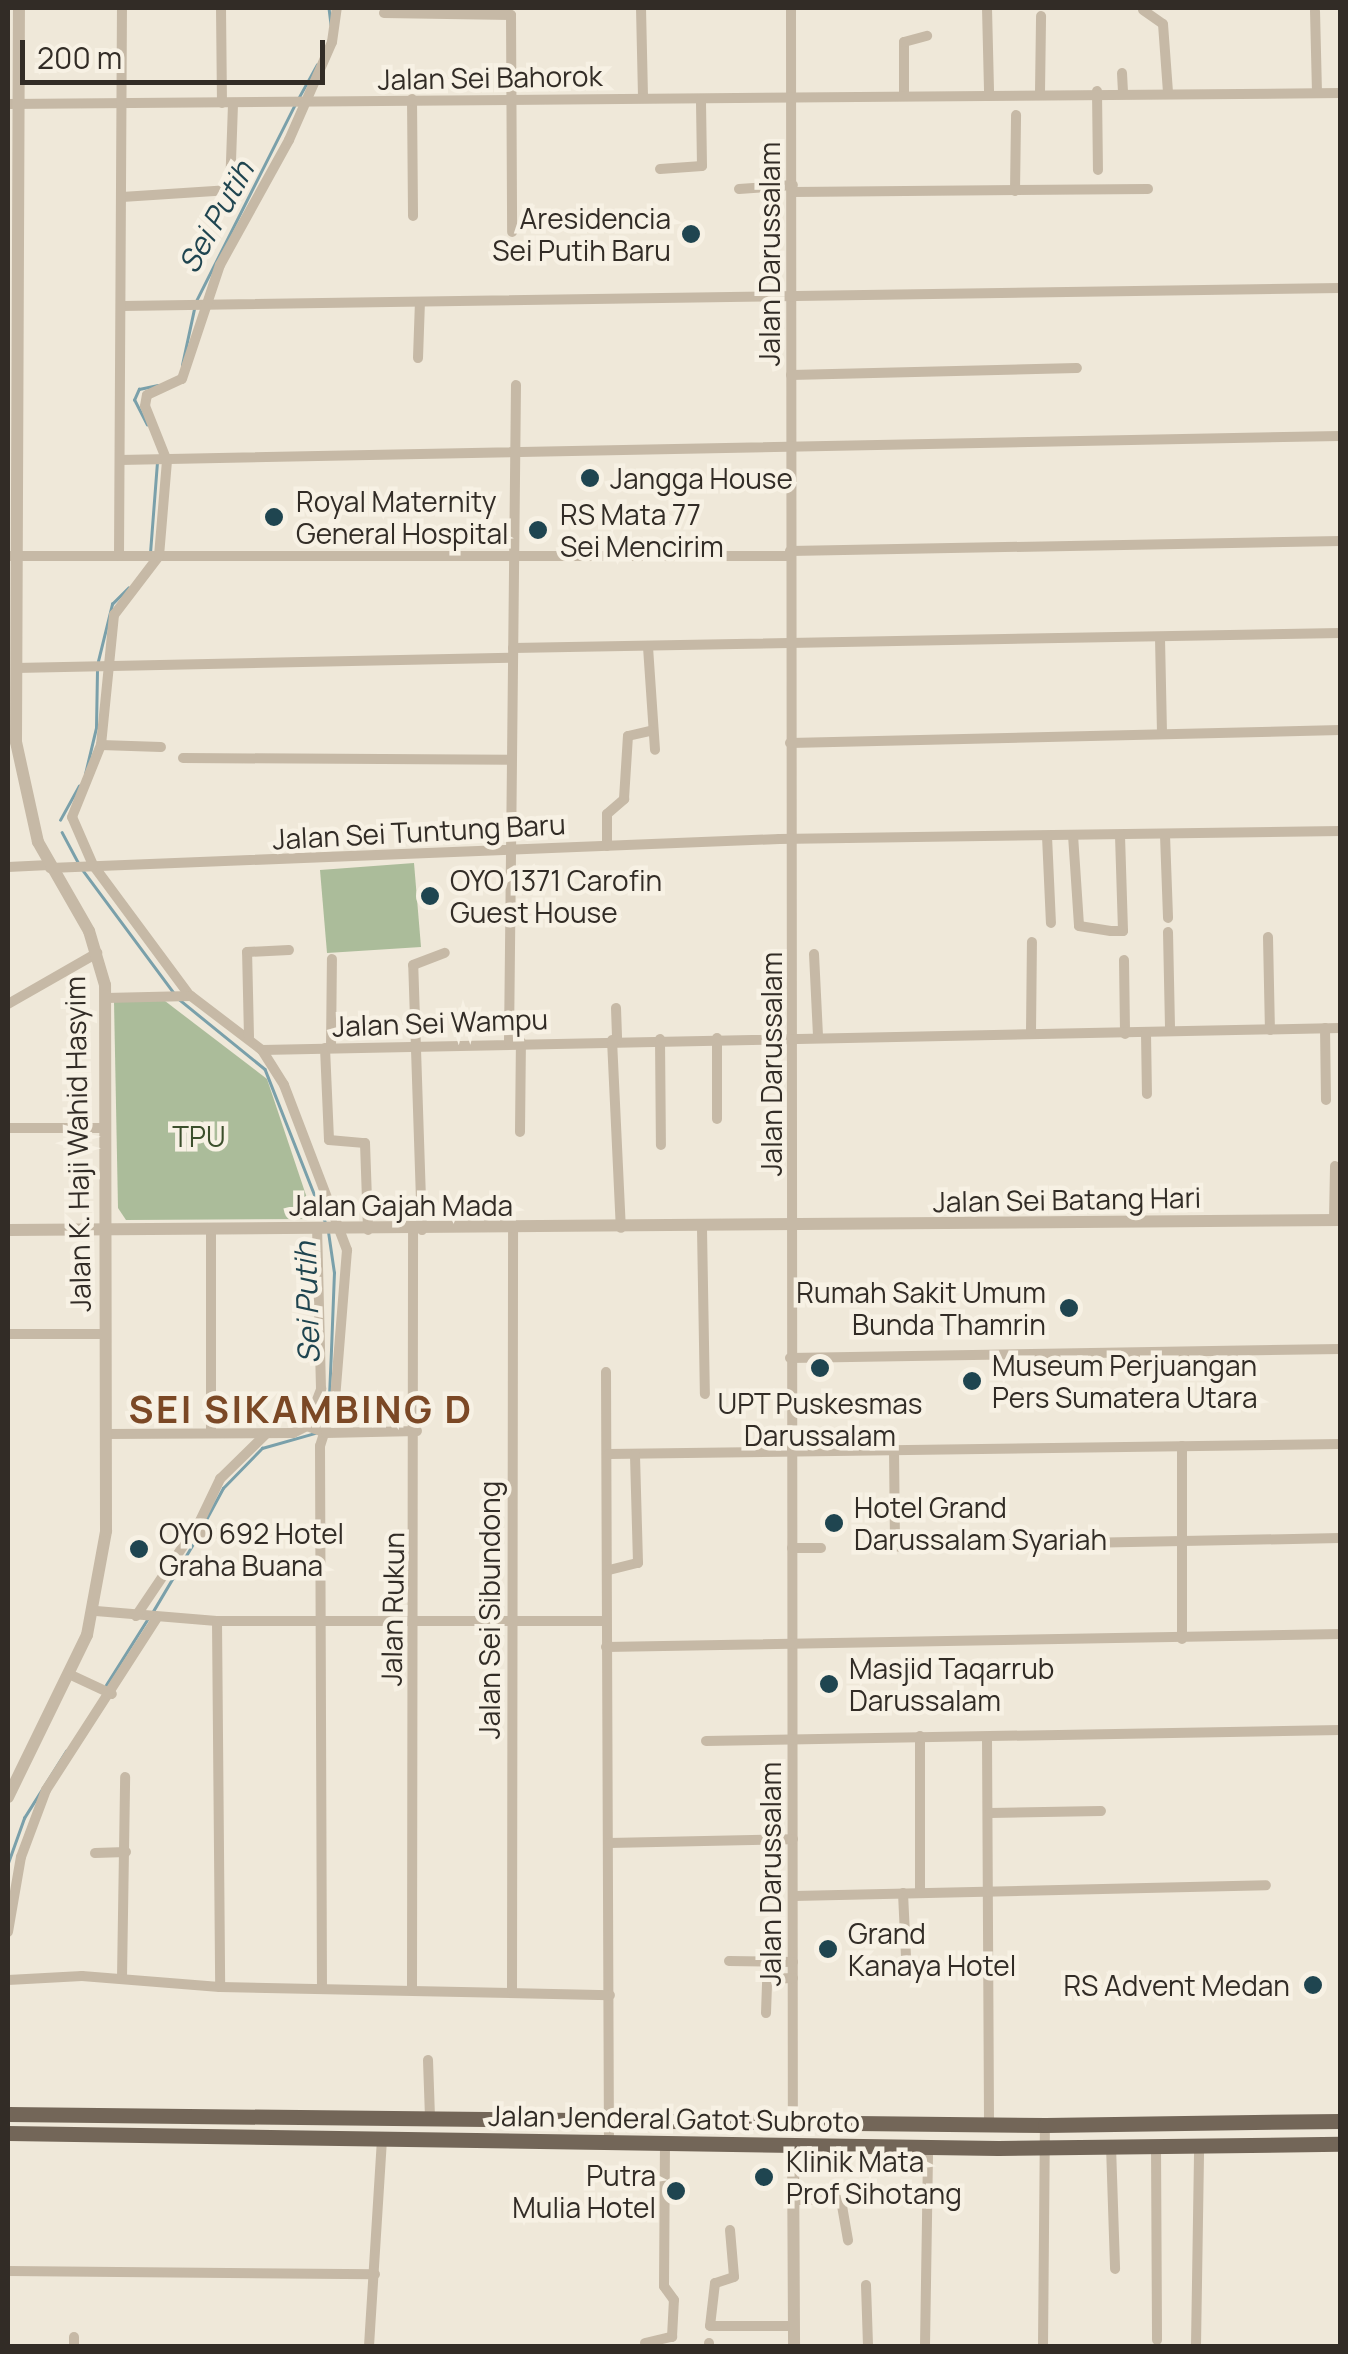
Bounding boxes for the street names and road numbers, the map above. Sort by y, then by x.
street label: Jalan Sei Bahorok [377,58,603,96]
street label: Jalan Darussalam [752,142,786,366]
street label: Jalan Sei Tuntung Baru [272,807,566,855]
street label: Jalan Darussalam [754,952,788,1176]
street label: Jalan K. Haji Wahid Hasyim [57,976,97,1312]
street label: Jalan Sei Wampu [331,1001,549,1043]
street label: Jalan Sei Batang Hari [933,1180,1201,1218]
street label: Jalan Gajah Mada [289,1188,513,1222]
street label: Jalan Sei Sibundong [472,1481,506,1739]
street label: Jalan Rukun [374,1532,410,1686]
street label: Jalan Darussalam [753,1762,787,1986]
street label: Jalan Jenderal Gatot Subroto [488,2098,860,2138]

